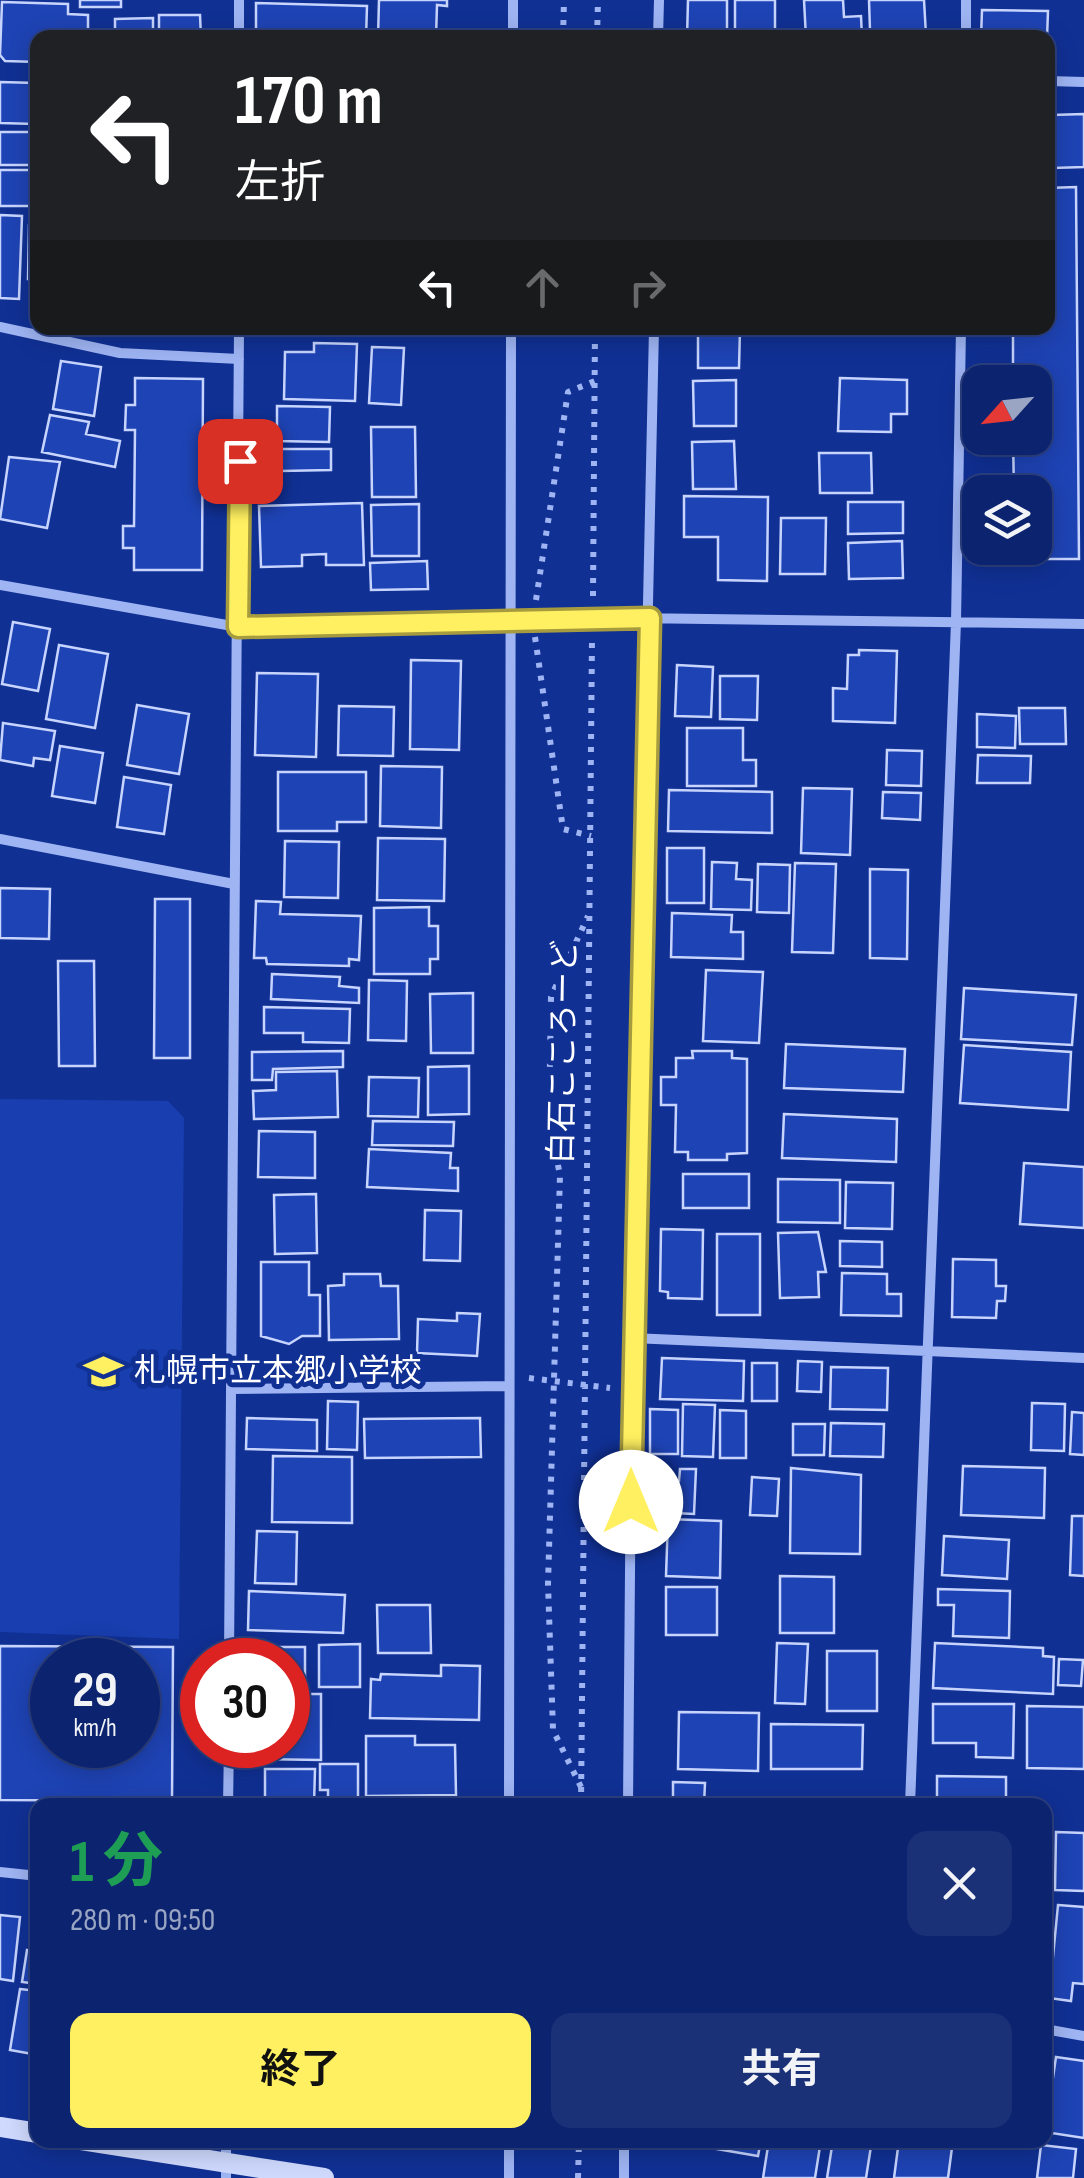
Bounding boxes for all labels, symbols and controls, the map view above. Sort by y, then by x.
text: 170 m [235,60,383,144]
icon: left [70,70,200,200]
text: 左折 [235,156,325,211]
icon: left [410,260,465,315]
icon: ahead [515,260,570,315]
icon: right [620,260,675,315]
north arrow [962,365,1052,455]
map controls [962,365,1052,565]
pin [198,419,283,504]
icon: arrive [213,434,268,489]
button: layers [962,475,1052,565]
street label: 白石こころーど [543,940,585,1164]
school or university icon: 札幌市立本郷小学校 [83,1350,125,1392]
place label: 札幌市立本郷小学校 [134,1352,422,1391]
position arrow [579,1450,683,1554]
speed limit sign: 30 [180,1638,310,1768]
text: 29 [72,1661,118,1721]
text: km/h [73,1713,117,1744]
text: 1 分 [70,1827,163,1899]
button: close [907,1831,1012,1936]
text: 280 m · 09:50 [70,1901,215,1940]
button: 終了 [70,2013,531,2128]
button: 共有 [551,2013,1012,2128]

